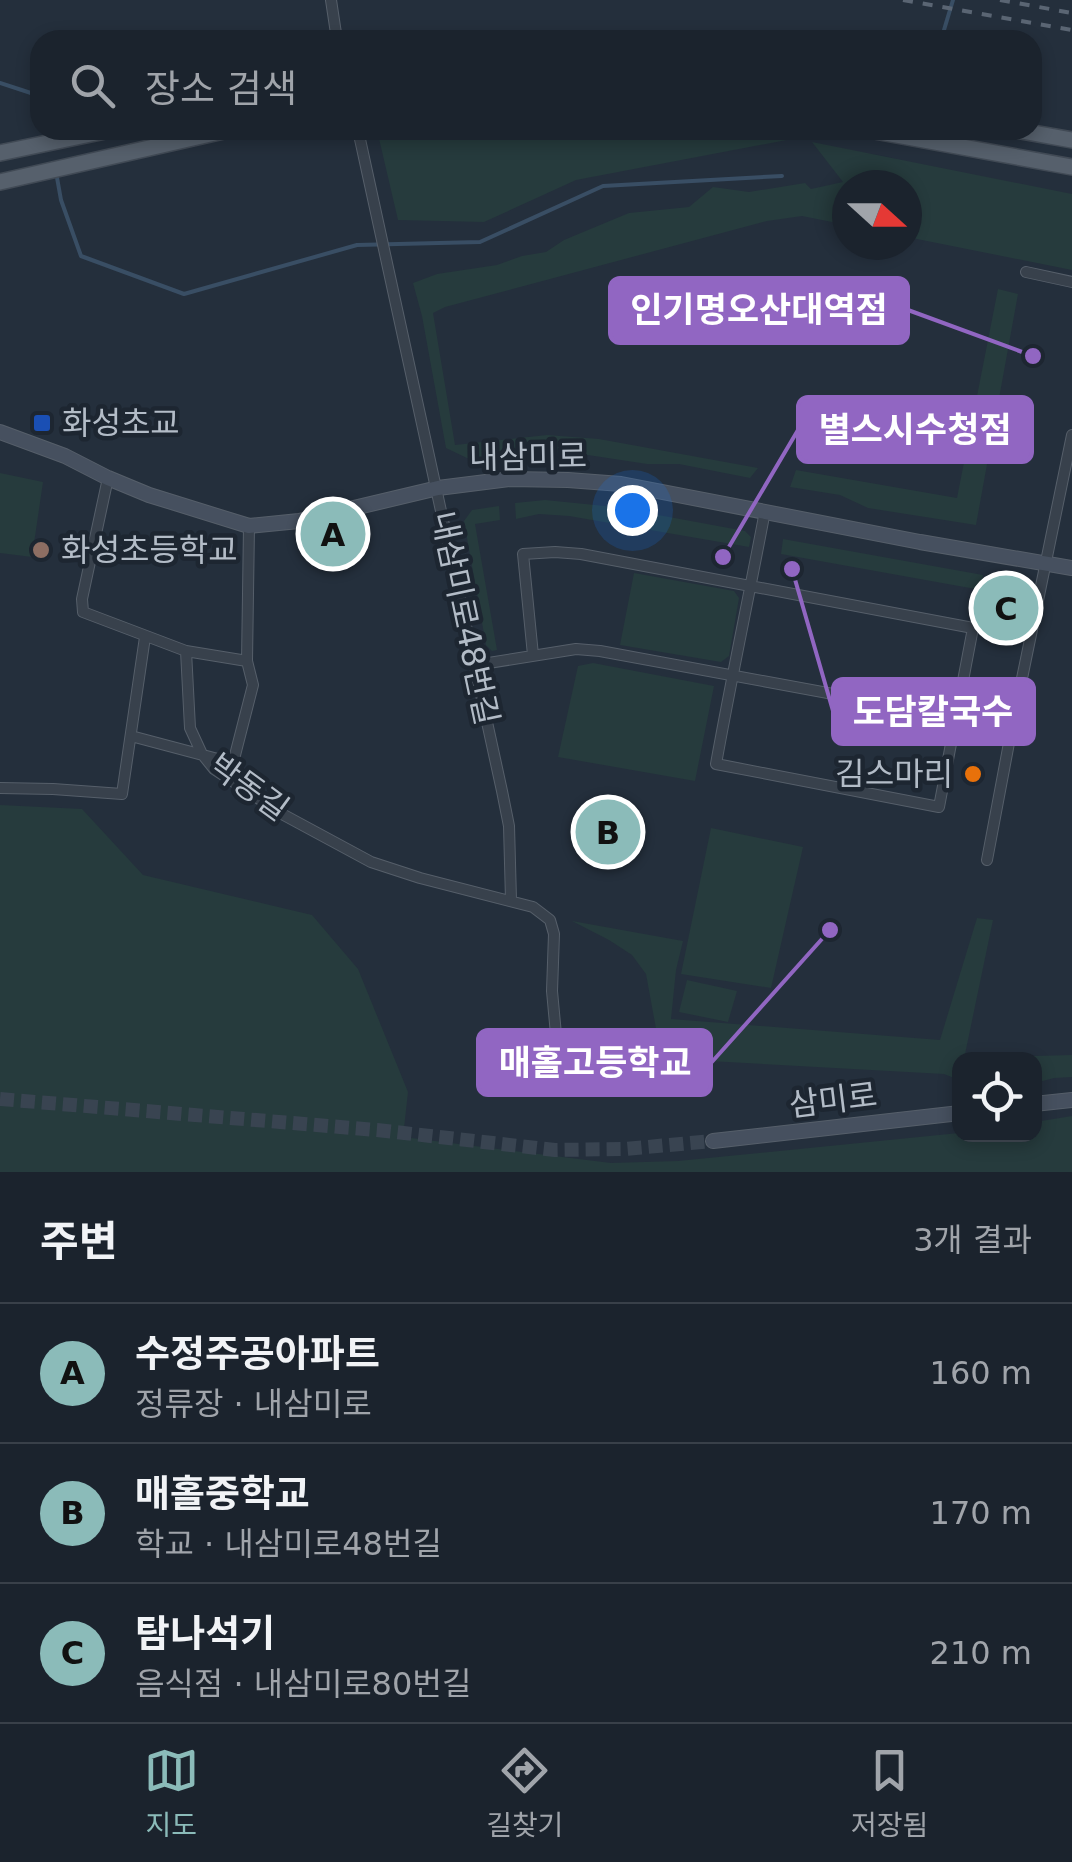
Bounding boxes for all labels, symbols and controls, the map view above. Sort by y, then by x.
search box [30,30,1042,140]
icon: search [65,58,120,113]
text: 장소 검색 [145,67,297,111]
north arrow [832,170,922,260]
callout: 인기명오산대역점 [610,278,908,343]
text: 인기명오산대역점 [630,290,888,330]
callout: 별스시수청점 [798,397,1032,462]
place label: 화성초교 [62,404,180,442]
text: 별스시수청점 [818,410,1012,450]
marker: 화성초교 [31,412,53,434]
street label: 내삼미로 [469,437,587,477]
your location [607,485,658,536]
pin: A [300,496,366,572]
street label: 내삼미로48번길 [424,508,506,728]
place label: 화성초등학교 [61,531,238,569]
marker: 화성초등학교 [30,539,52,561]
pin: C [974,570,1038,646]
callout: 도담칼국수 [833,679,1034,744]
text: 도담칼국수 [852,692,1014,732]
street label: 박동길 [202,746,296,828]
place label: 김스마리 [835,755,953,793]
marker: 김스마리 [962,763,984,785]
pin: B [576,794,640,870]
callout: 매홀고등학교 [478,1030,711,1095]
text: 매홀고등학교 [498,1043,692,1083]
map controls [952,1052,1042,1142]
button: locate [952,1052,1042,1142]
street label: 삼미로 [787,1076,879,1124]
text: 주변 [40,1217,117,1266]
text: 3개 결과 [913,1221,1032,1259]
text: 수정주공아파트 [135,1332,380,1376]
text: A [60,1354,85,1392]
text: 160 m [930,1354,1032,1392]
text: 정류장 · 내삼미로 [135,1385,372,1423]
text: 매홀중학교 [135,1472,310,1516]
text: B [60,1494,85,1532]
text: 170 m [930,1494,1032,1532]
text: 학교 · 내삼미로48번길 [135,1525,442,1563]
text: 탐나석기 [135,1612,275,1656]
text: C [61,1634,84,1672]
text: 210 m [930,1634,1032,1672]
text: 음식점 · 내삼미로80번길 [135,1665,471,1703]
tab: 지도 [144,1743,199,1843]
tab: 길찾기 [486,1743,563,1843]
tab: 저장됨 [851,1743,928,1843]

